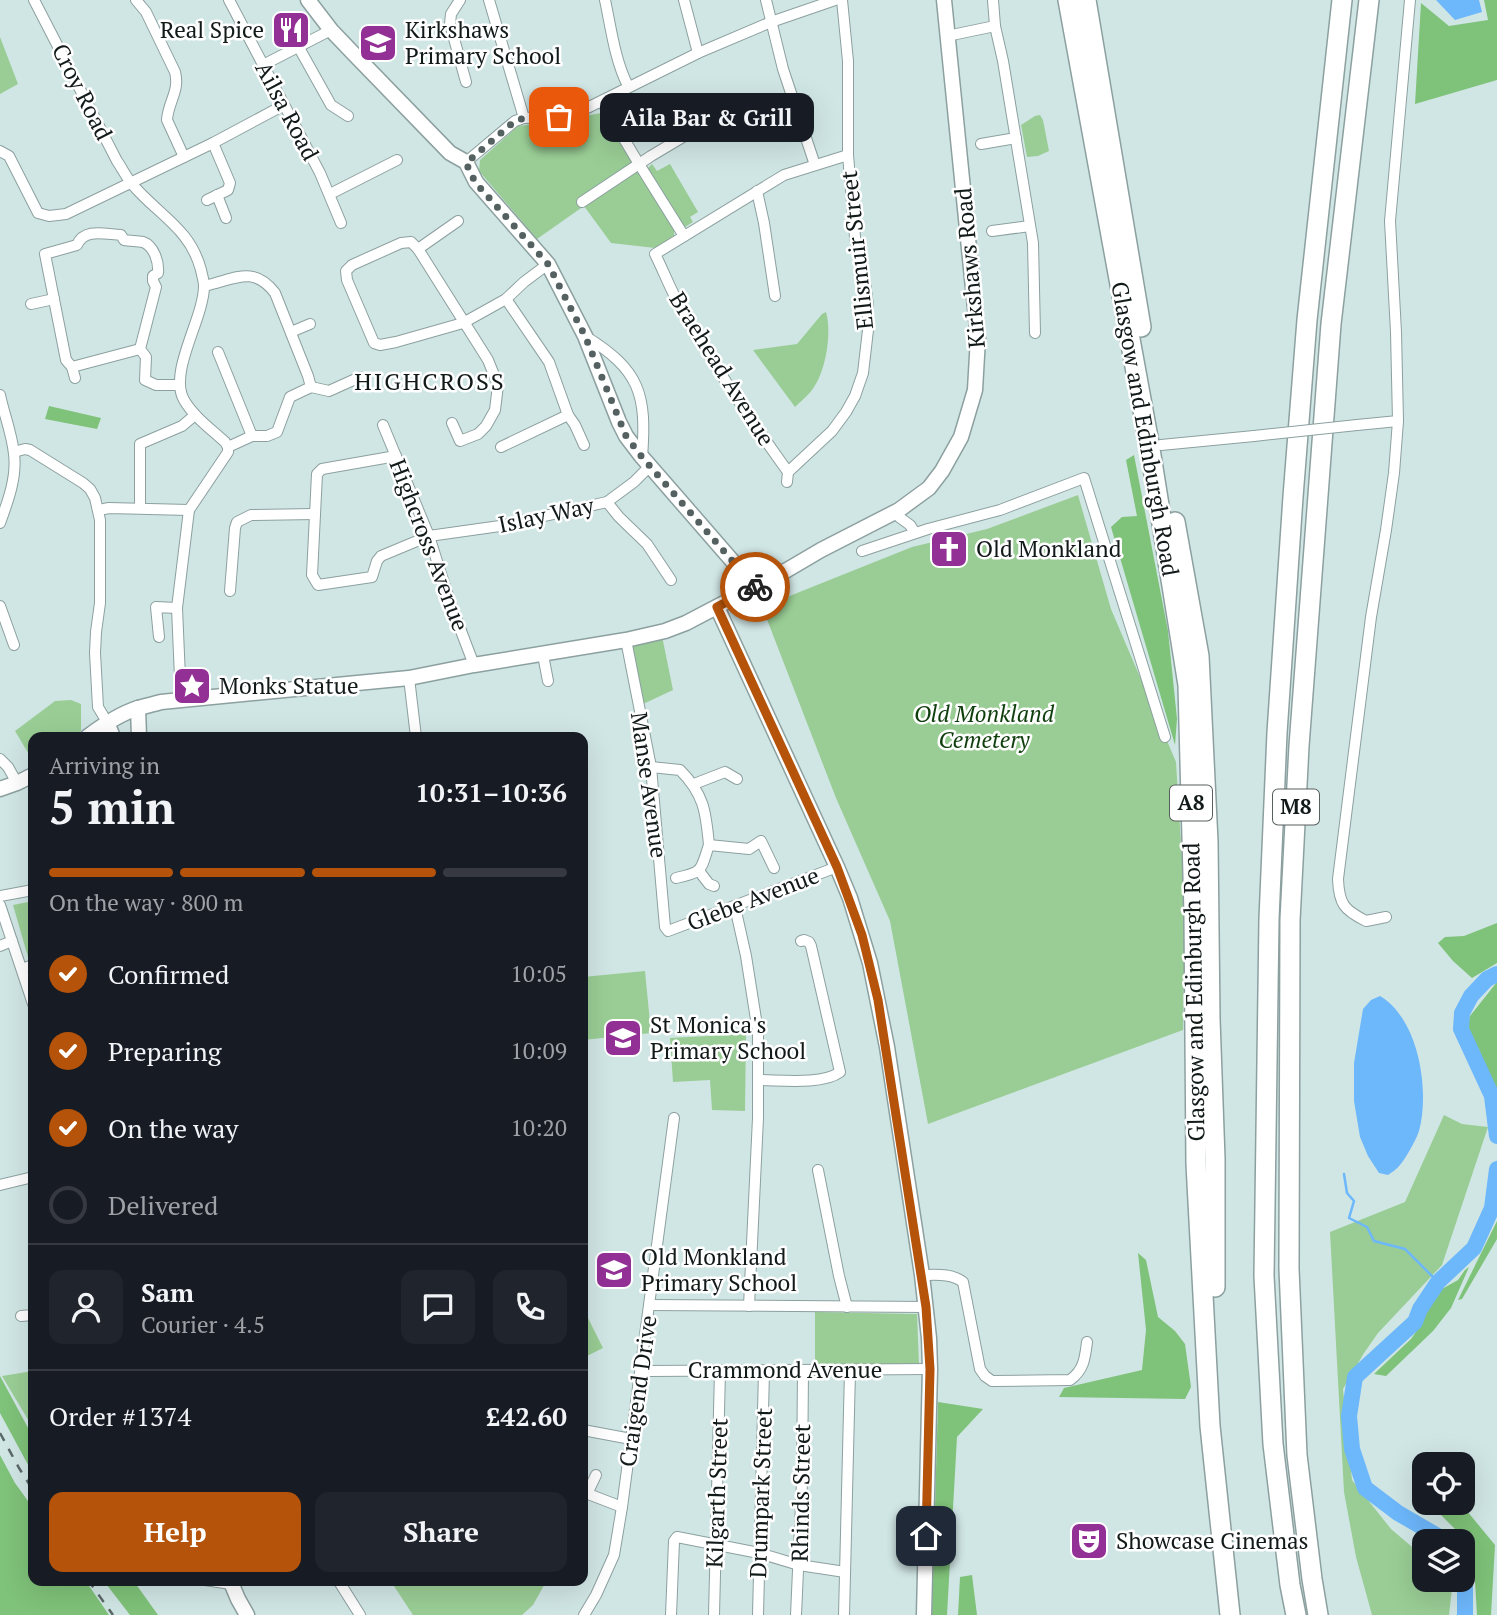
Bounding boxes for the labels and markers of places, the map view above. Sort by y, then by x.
restaurant icon: Real Spice [270,9,312,51]
place label: Real Spice [160,14,264,45]
place label: Kirkshaws Primary School [405,14,561,71]
school or university icon: Kirkshaws Primary School [357,22,399,64]
pin [529,87,589,147]
callout: Aila Bar & Grill [601,92,814,142]
church icon: Old Monkland [928,528,970,570]
place label: Old Monkland [976,533,1122,564]
place icon: Monks Statue [171,665,213,707]
place label: Monks Statue [219,670,359,701]
place label: St Monica's Primary School [650,1009,806,1066]
school or university icon: St Monica's Primary School [602,1017,644,1059]
place label: Old Monkland Primary School [641,1241,797,1298]
school or university icon: Old Monkland Primary School [593,1249,635,1291]
pin [896,1506,956,1566]
theatre icon: Showcase Cinemas [1068,1520,1110,1562]
place label: Showcase Cinemas [1116,1525,1309,1556]

